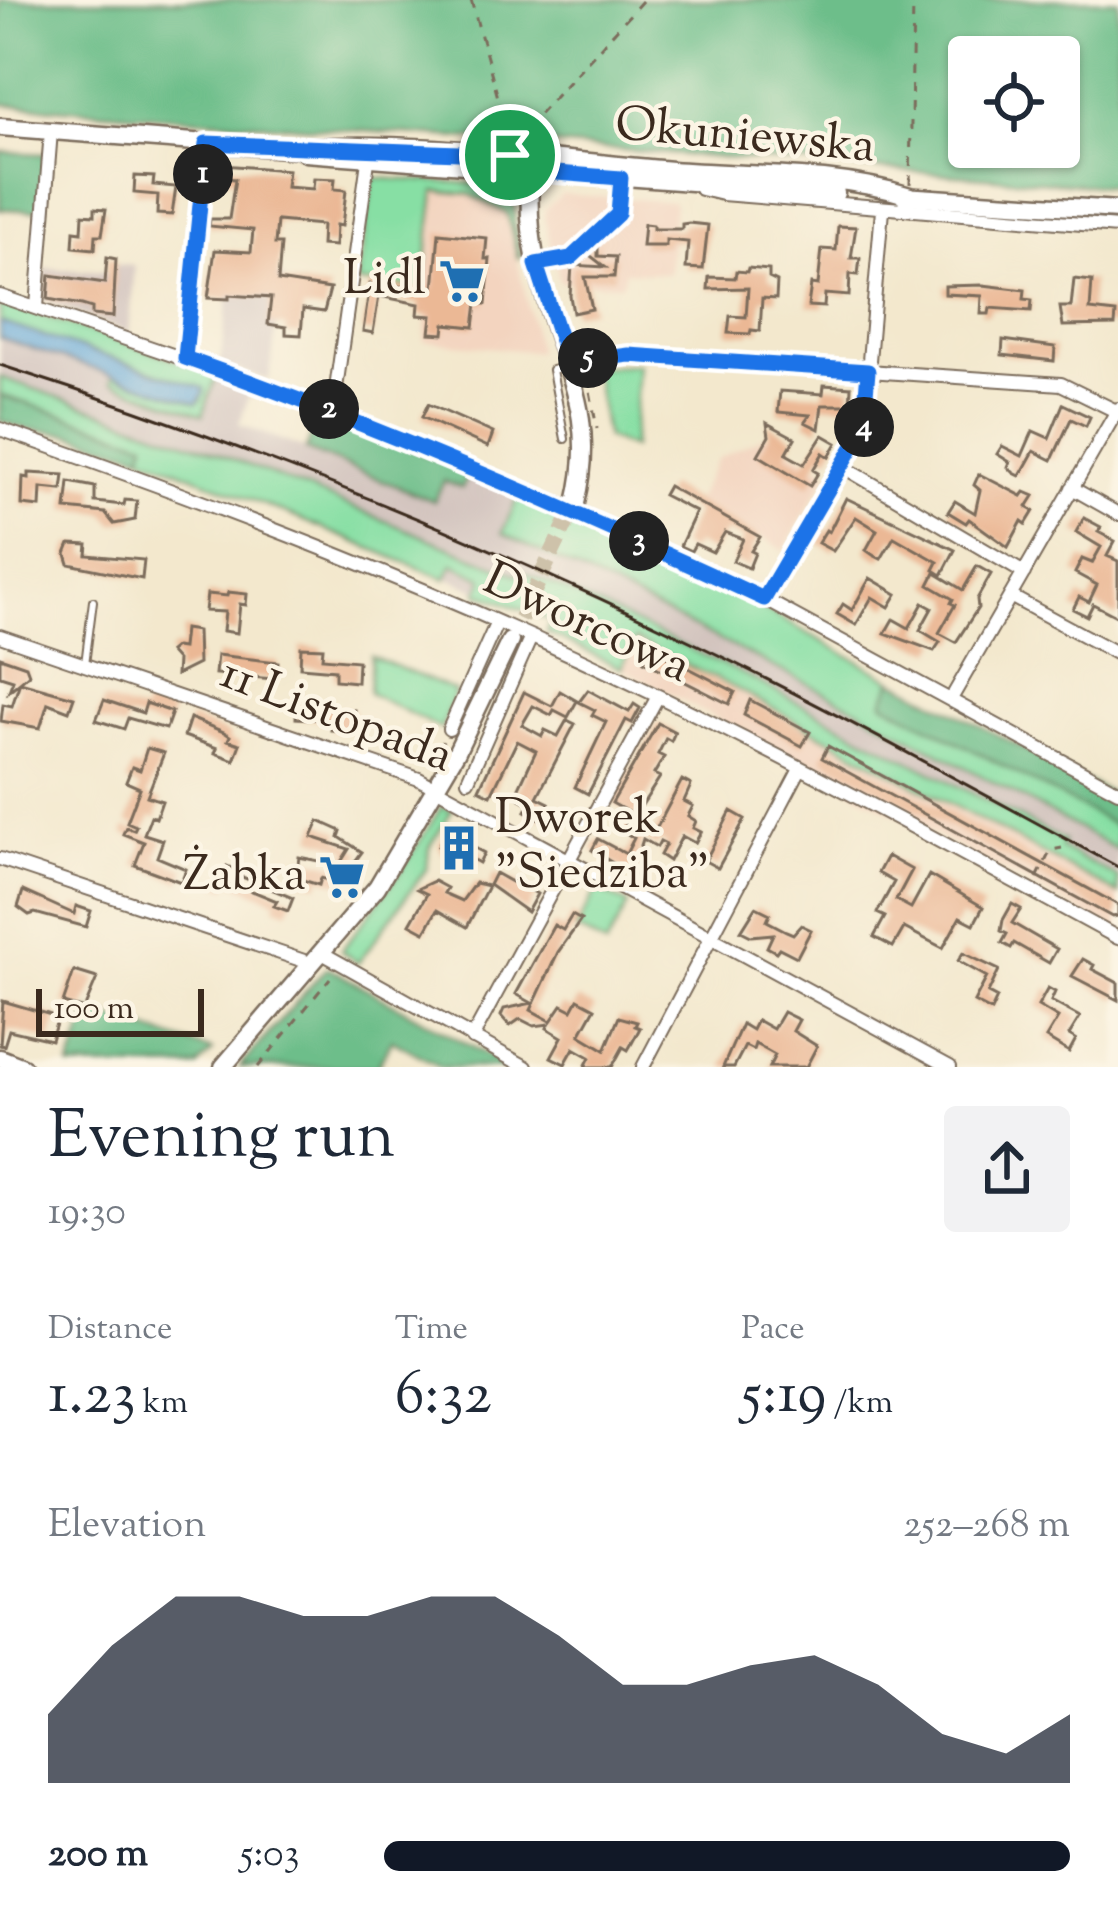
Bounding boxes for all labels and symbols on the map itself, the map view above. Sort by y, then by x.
street label: Okuniewska [612,92,878,184]
pin [459,104,561,206]
pin: 1 [173,144,233,204]
place label: Lidl [343,247,426,316]
supermarket icon: Lidl [437,256,487,306]
pin: 5 [558,328,618,388]
pin: 2 [299,379,359,439]
pin: 4 [834,397,894,457]
pin: 3 [609,511,669,571]
street label: Dworcowa [471,547,701,703]
street label: 11 Listopada [210,641,462,793]
place label: Dworek "Siedziba" [495,786,710,910]
building icon: Dworek "Siedziba" [434,823,484,873]
place label: Żabka [183,843,306,912]
supermarket icon: Żabka [317,852,367,902]
scale bar [36,983,204,1036]

